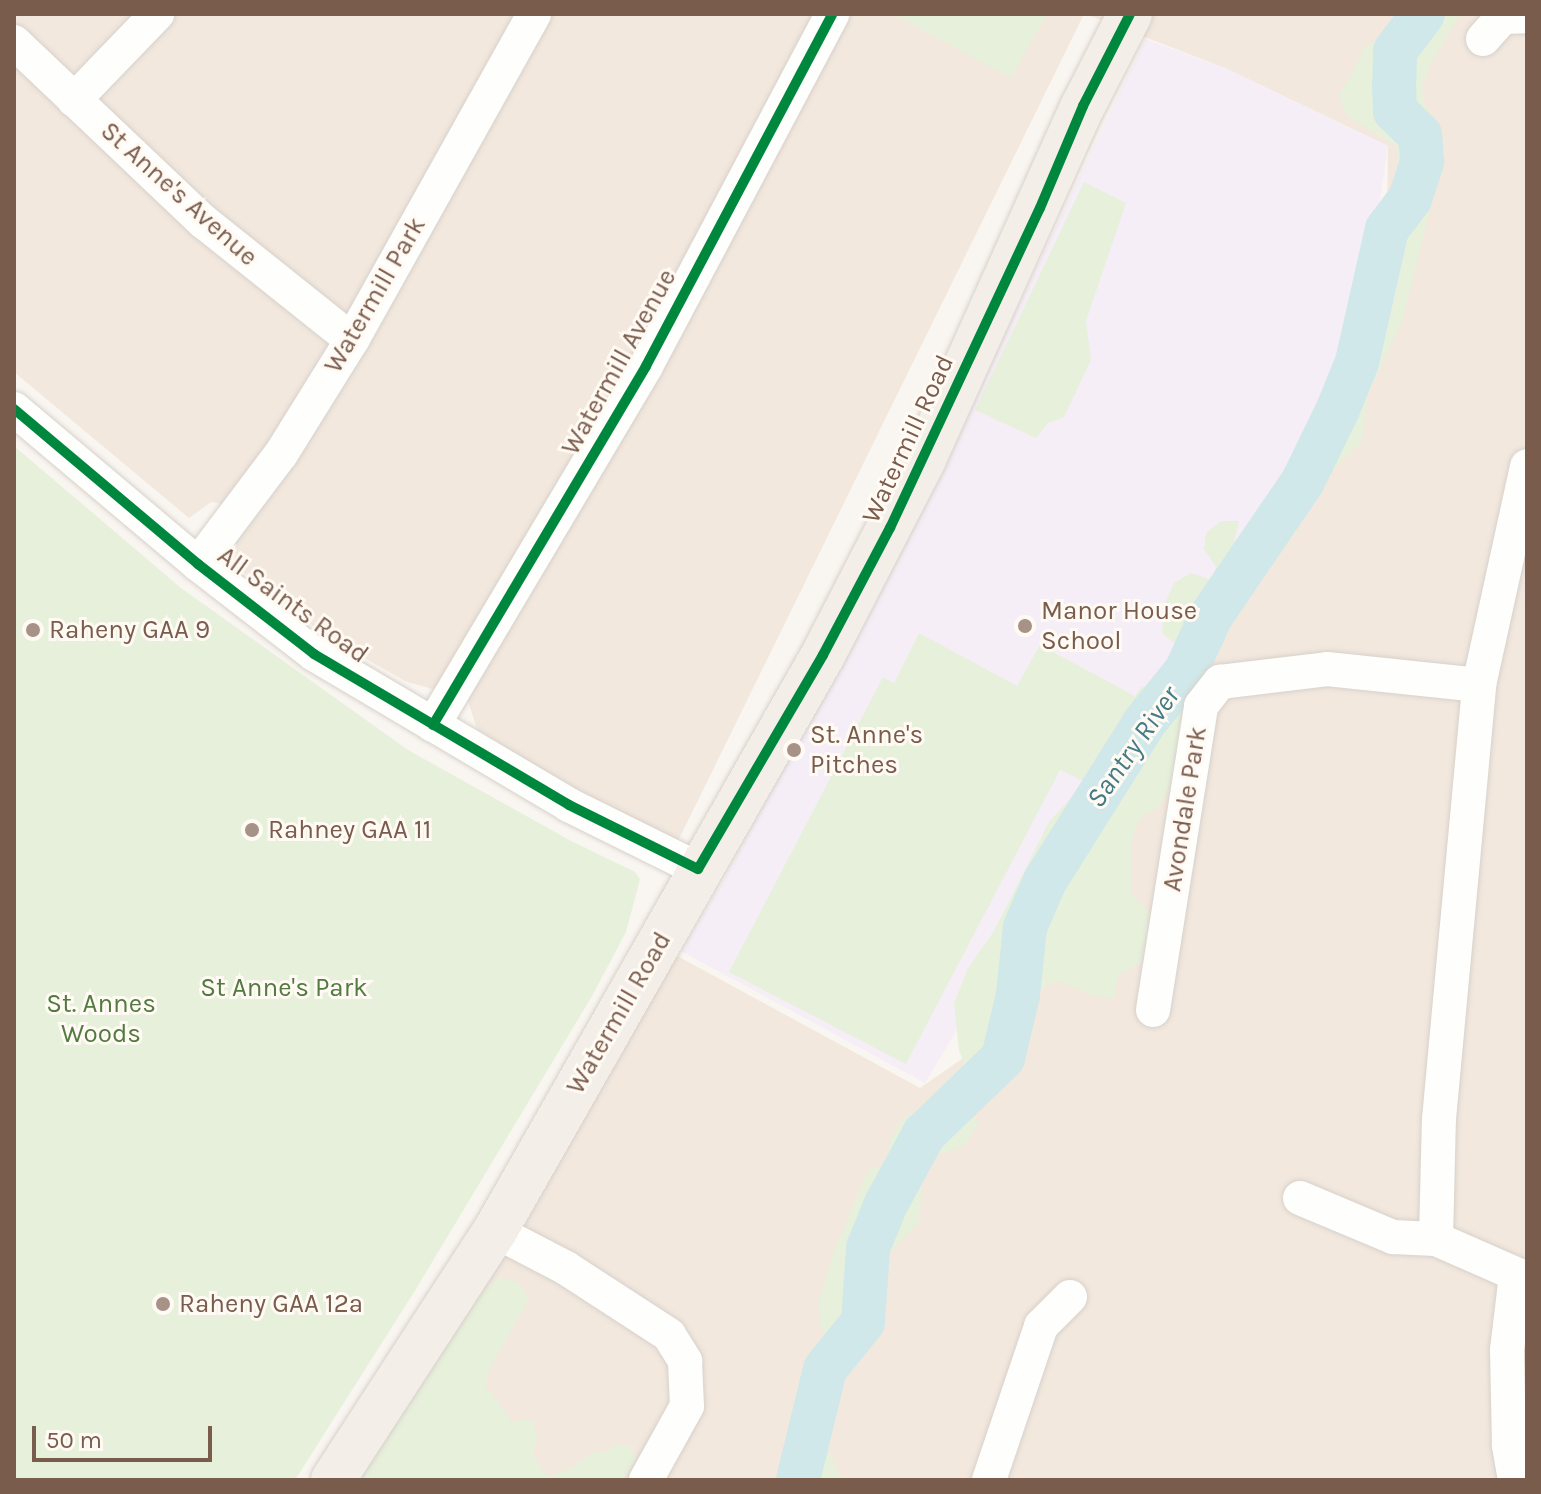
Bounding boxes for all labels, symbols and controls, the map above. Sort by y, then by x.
street label: St Anne's Avenue [94,115,264,273]
street label: Watermill Park [318,212,432,378]
street label: Watermill Avenue [555,264,683,460]
street label: Watermill Road [855,350,961,528]
street label: All Saints Road [212,540,374,670]
place label: Manor House School [1041,595,1197,656]
place label: Raheny GAA 9 [49,614,210,646]
marker: Manor House School [1016,617,1034,635]
marker: Raheny GAA 9 [24,621,42,639]
water label: Santry River [1079,680,1187,814]
place label: St. Anne's Pitches [810,719,923,780]
street label: Avondale Park [1157,724,1213,894]
marker: St. Anne's Pitches [785,741,803,759]
place label: Rahney GAA 11 [268,814,431,846]
marker: Rahney GAA 11 [243,821,261,839]
street label: Watermill Road [560,926,678,1100]
park label: St Anne's Park [200,972,368,1004]
park label: St. Annes Woods [46,988,156,1050]
place label: Raheny GAA 12a [179,1288,363,1320]
marker: Raheny GAA 12a [154,1295,172,1313]
scale bar [36,1410,216,1460]
text: 50 m [46,1426,102,1454]

